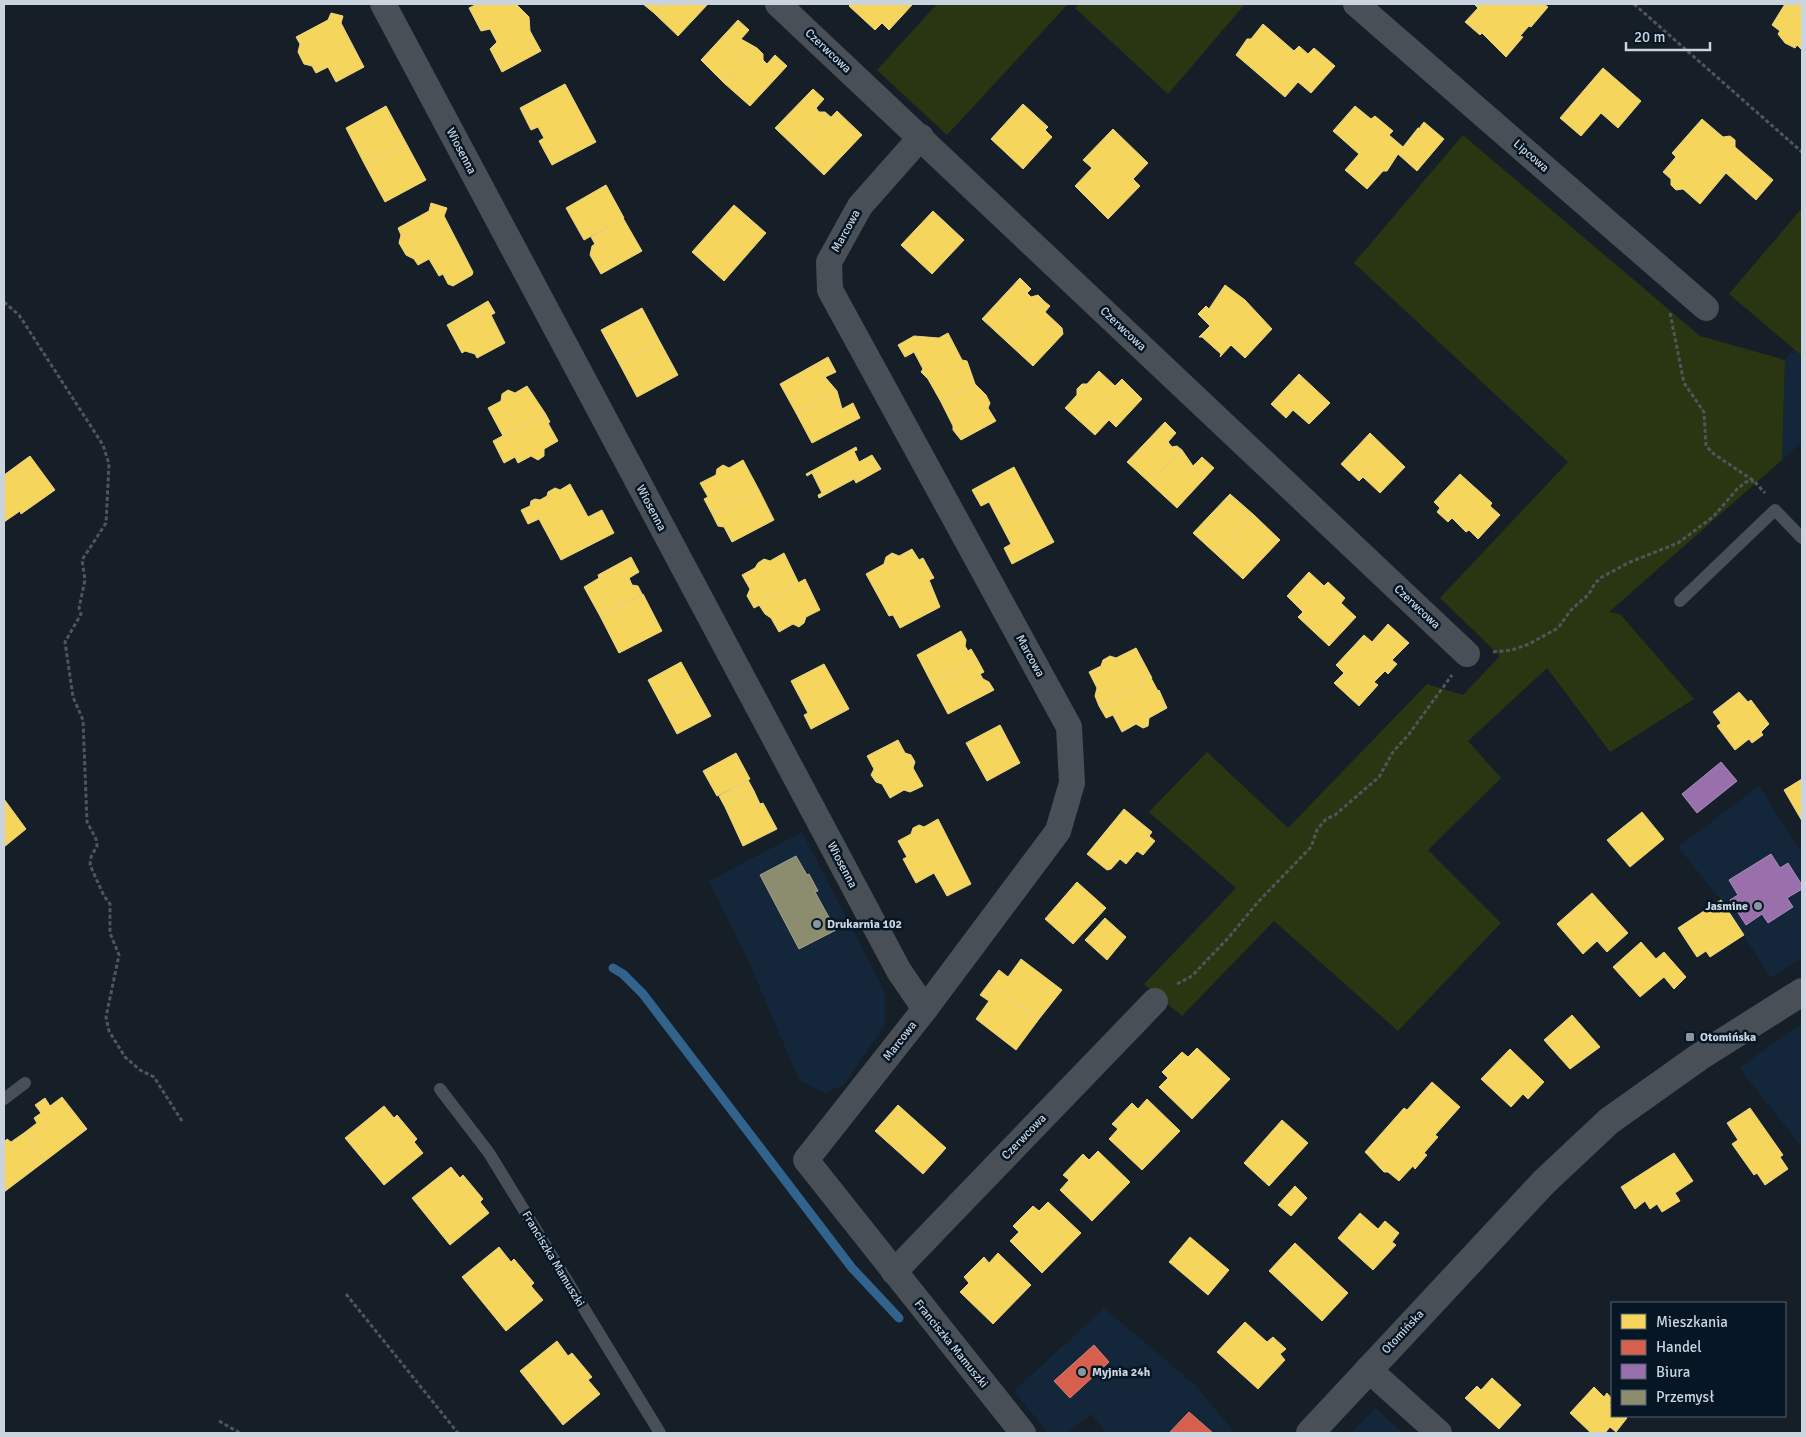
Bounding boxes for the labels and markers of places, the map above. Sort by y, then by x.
place label: Jasmine [1705,899,1748,914]
marker: Jasmine [1752,900,1764,912]
place label: Drukarnia 102 [827,917,902,932]
marker: Drukarnia 102 [811,918,823,930]
place label: Otomińska [1700,1030,1756,1045]
marker: Otomińska [1684,1031,1696,1043]
place label: Myjnia 24h [1092,1365,1151,1380]
marker: Myjnia 24h [1076,1366,1088,1378]

